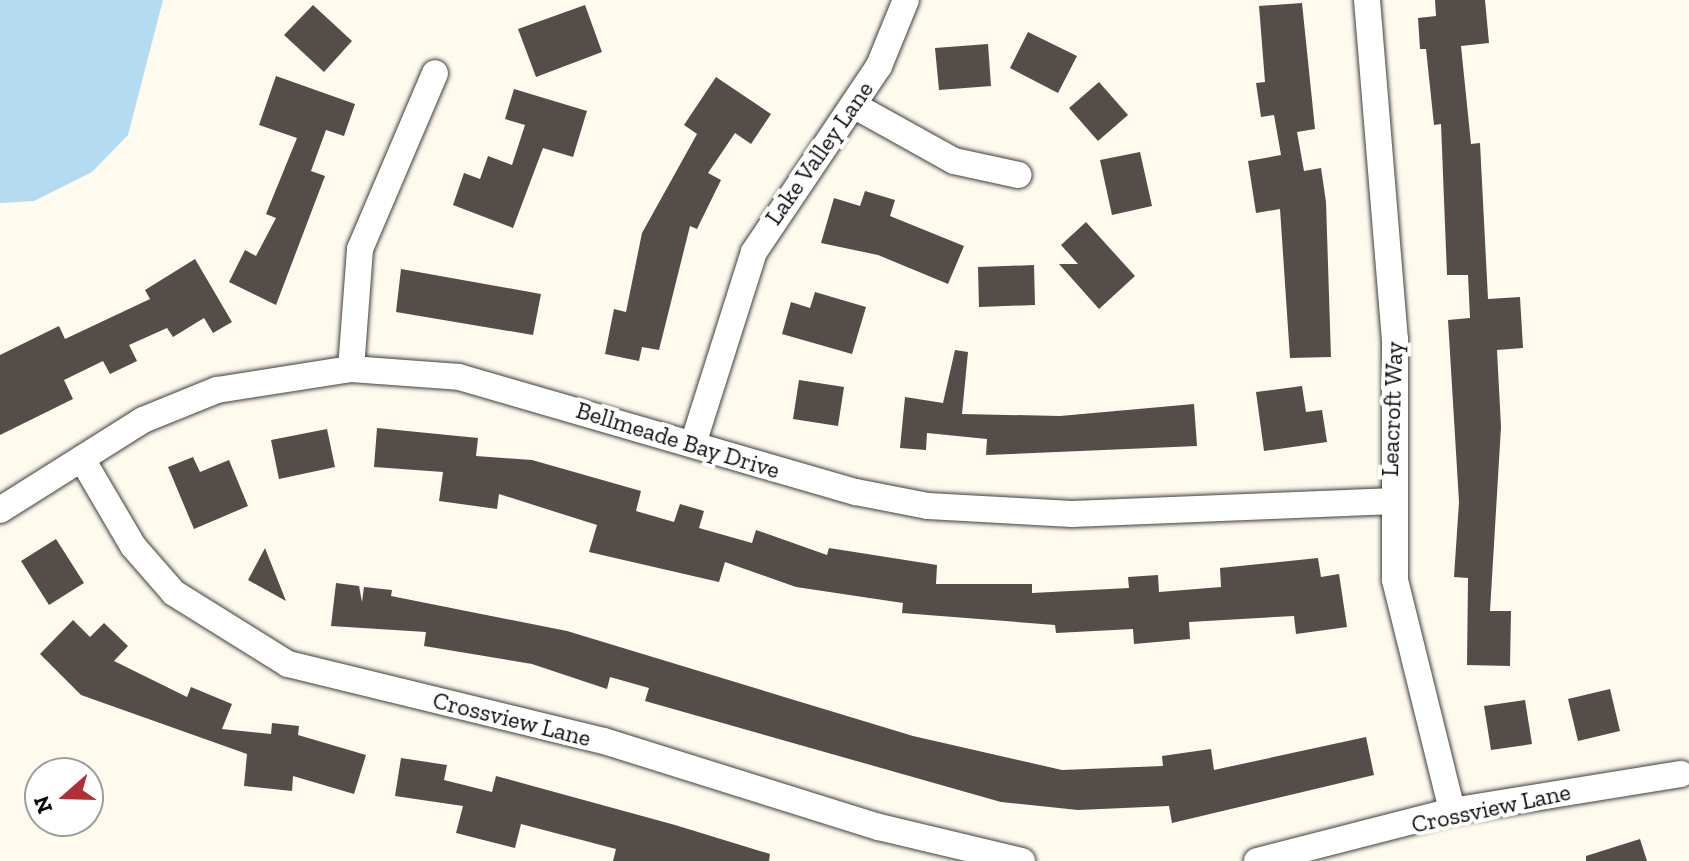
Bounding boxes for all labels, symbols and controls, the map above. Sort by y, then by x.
street label: Lake Valley Lane [758,75,880,231]
street label: Leacroft Way [1375,340,1409,478]
street label: Bellmeade Bay Drive [573,395,783,485]
street label: Crossview Lane [430,685,594,753]
north arrow [24,757,104,837]
street label: Crossview Lane [1409,777,1573,839]
text: N [27,792,58,817]

